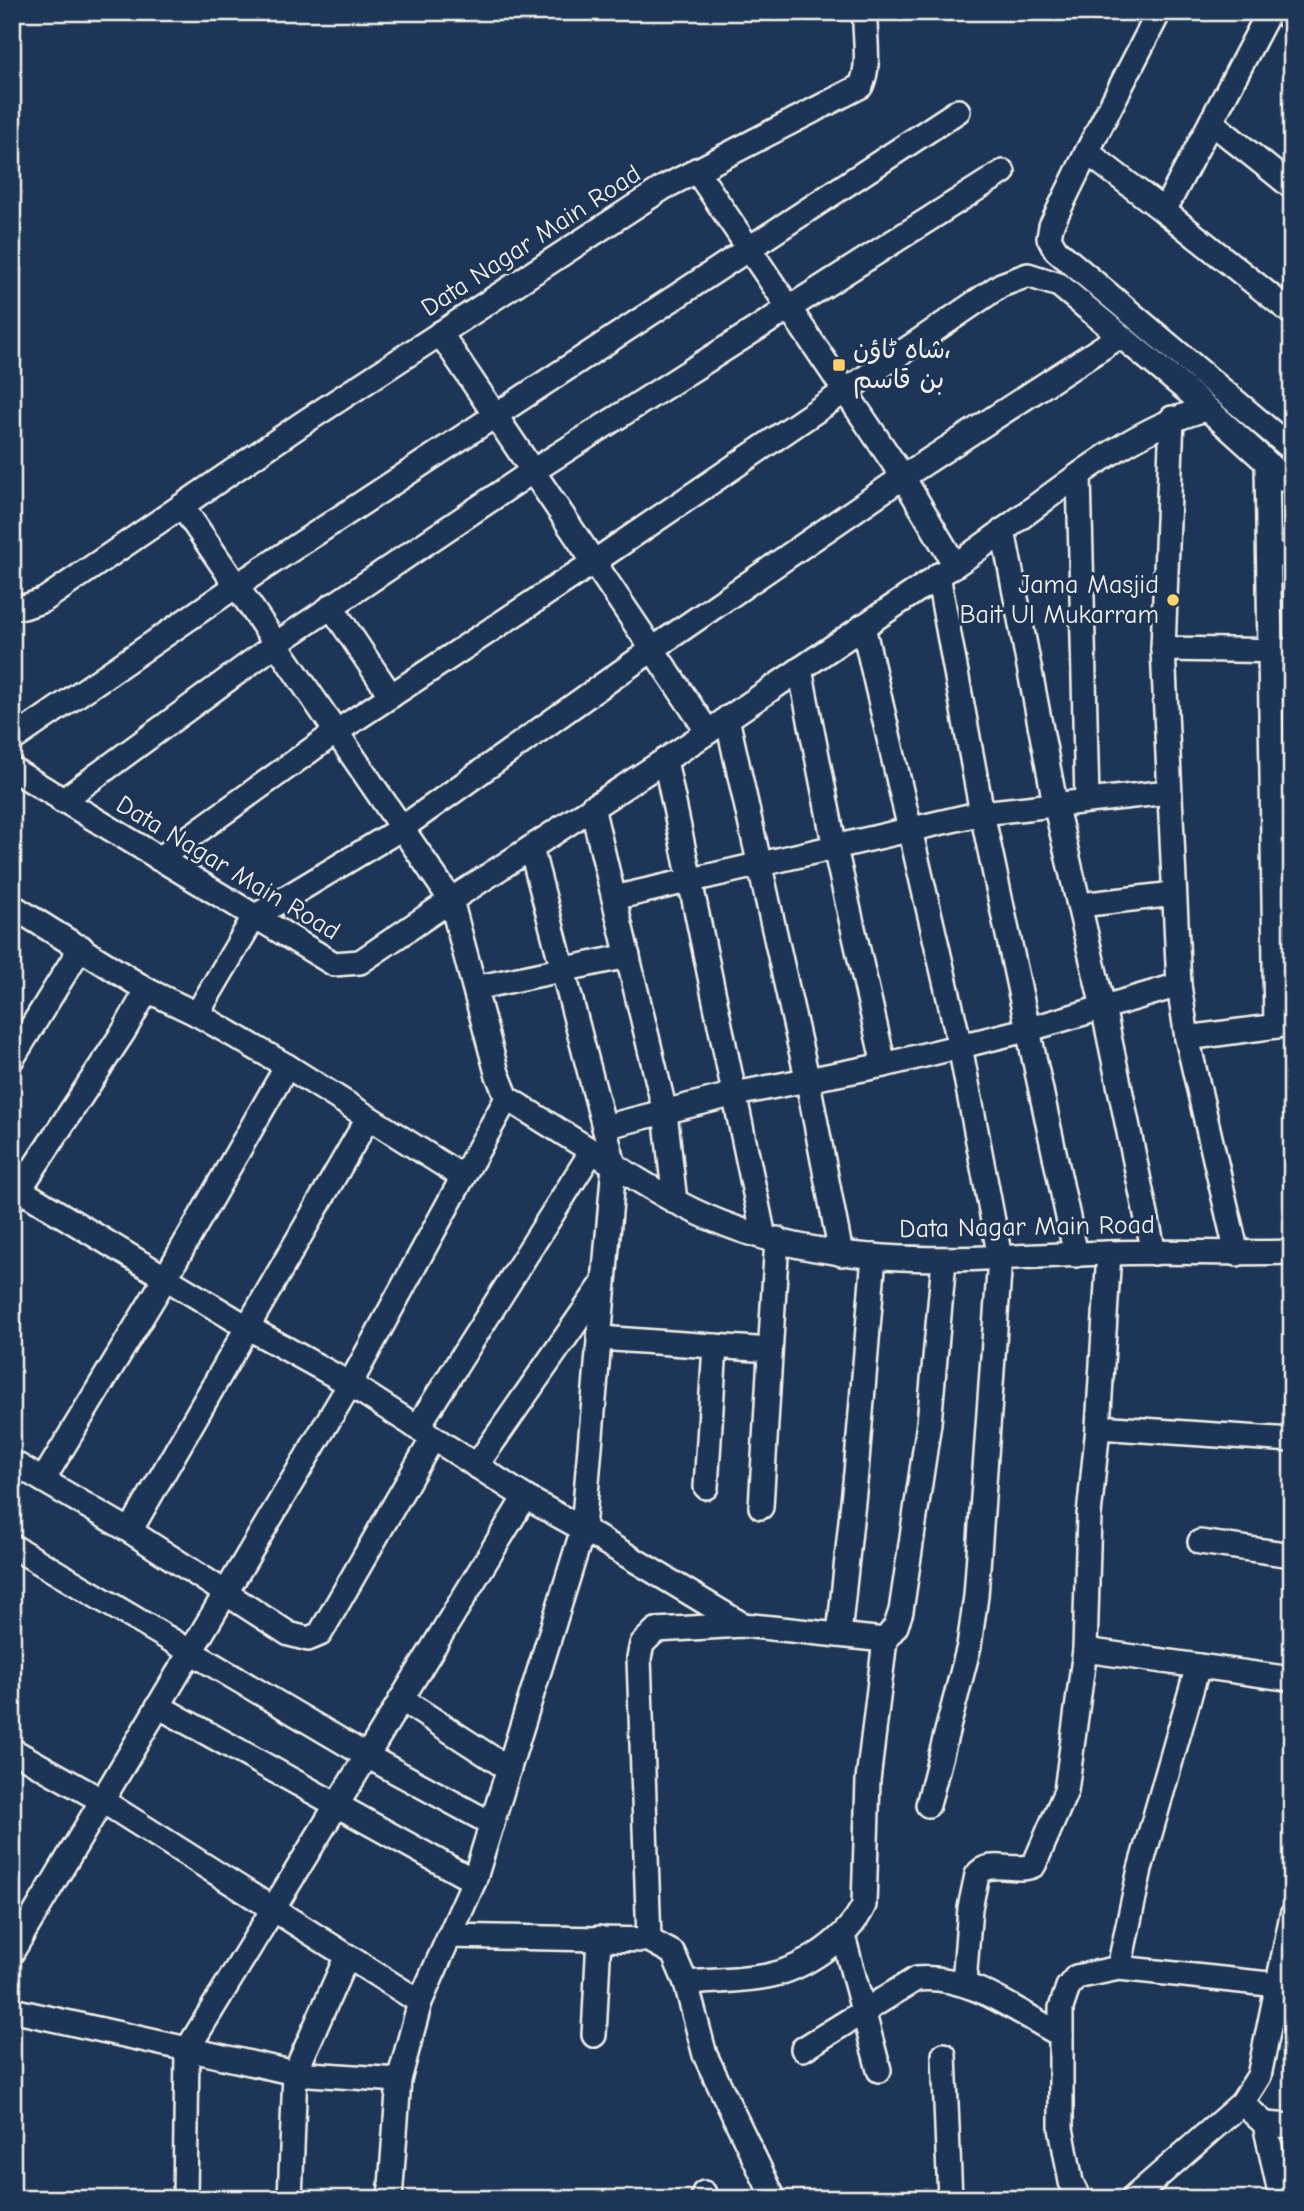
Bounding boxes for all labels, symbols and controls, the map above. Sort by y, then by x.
street label: Data Nagar Main Road [416,159,646,323]
place label: شاہ ٹاؤن، بن قاسم [853,335,951,399]
marker: شاہ ٹاؤن، بن قاسم [831,357,847,373]
place label: Jama Masjid Bait Ul Mukarram [960,570,1159,630]
marker: Jama Masjid Bait Ul Mukarram [1165,592,1181,608]
street label: Data Nagar Main Road [111,789,345,947]
street label: Data Nagar Main Road [899,1210,1155,1244]

